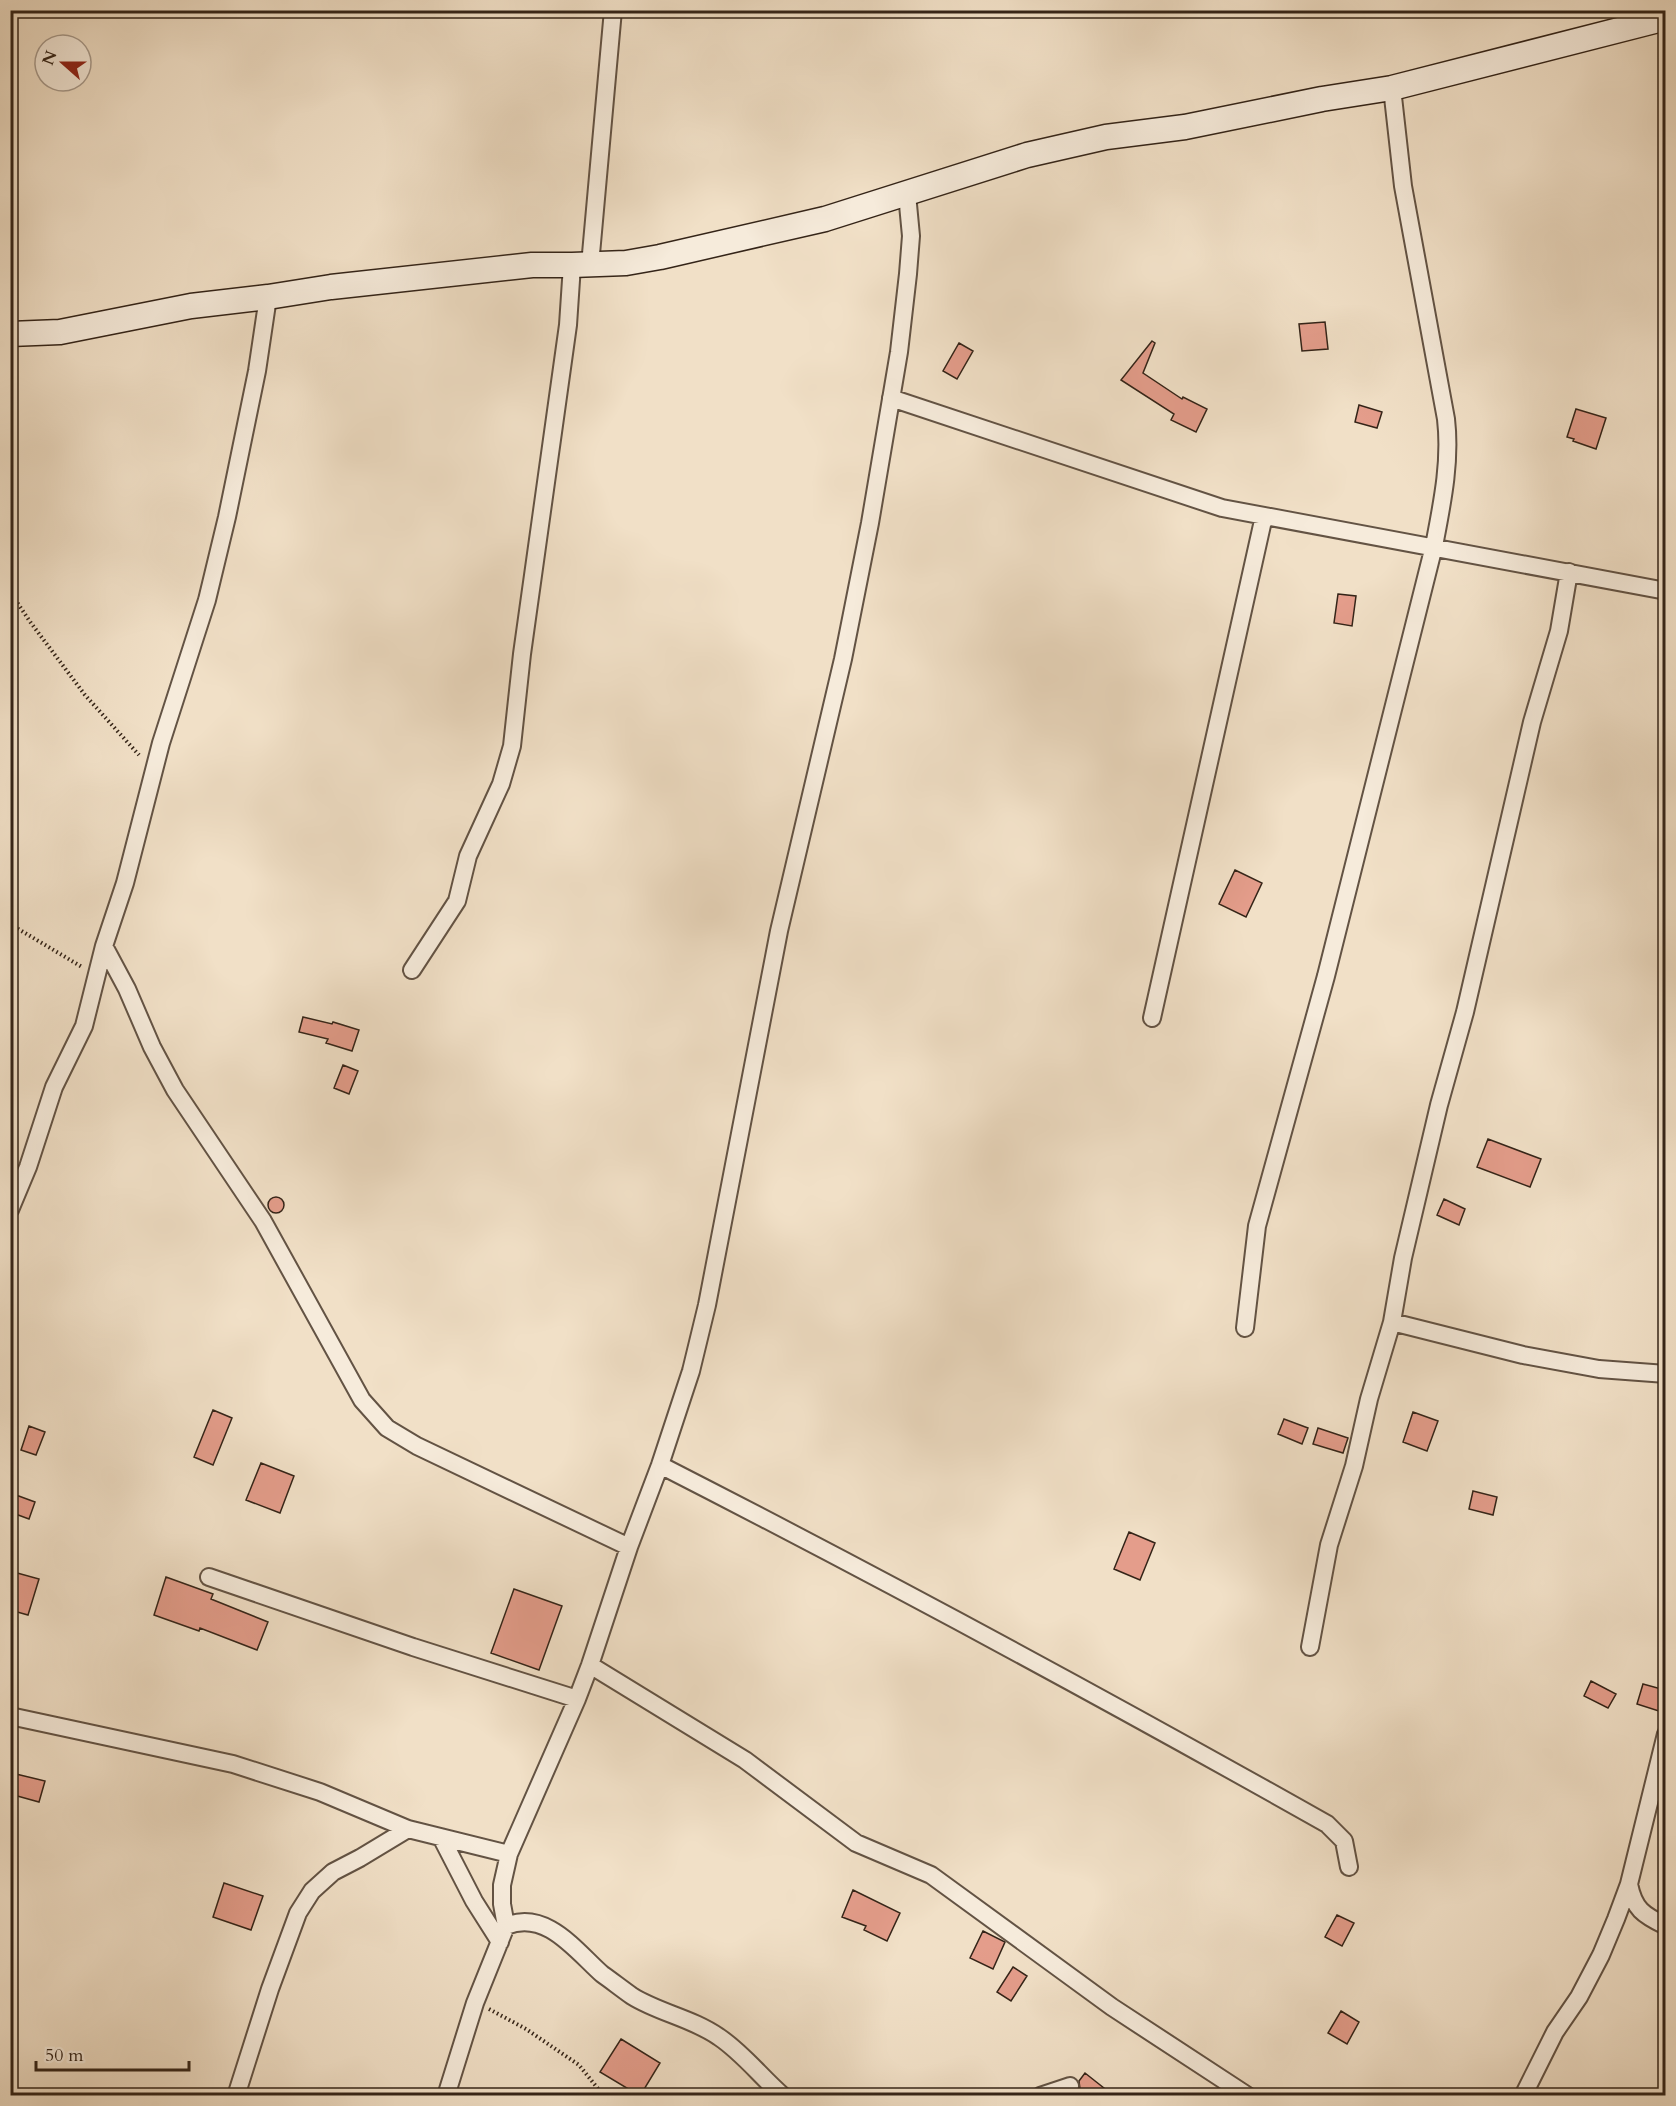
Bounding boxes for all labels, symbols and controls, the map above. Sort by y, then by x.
north arrow [33,33,93,93]
text: N [37,47,63,68]
scale bar [36,2034,189,2072]
text: 50 m [45,2043,84,2068]

